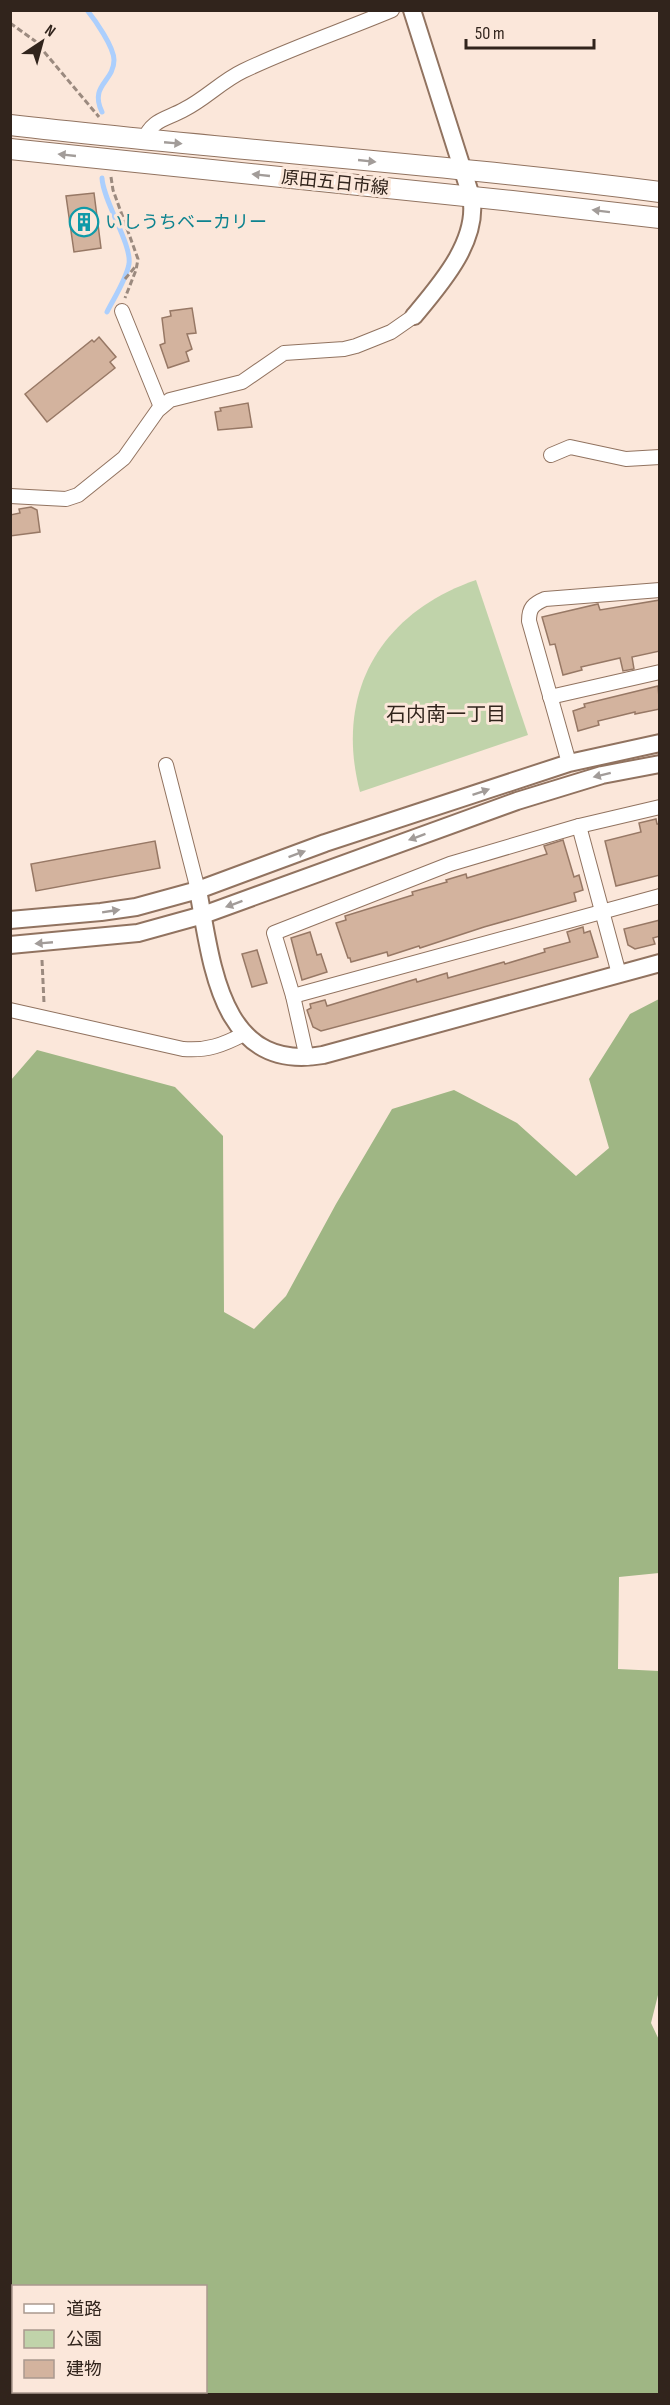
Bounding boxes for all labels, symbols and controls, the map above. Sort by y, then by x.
north arrow [12,12,72,72]
scale bar [466,12,594,50]
text: N [41,21,59,41]
text: 50 m [475,23,505,44]
one-way arrow [164,138,183,148]
one-way arrow [58,150,77,160]
one-way arrow [358,156,377,166]
street label: 原田五日市線 [280,167,390,199]
one-way arrow [252,170,271,180]
building icon: いしうちベーカリー [68,206,100,238]
one-way arrow [592,207,611,216]
place label: いしうちベーカリー [105,212,267,233]
district label: 石内南一丁目 [386,703,506,727]
one-way arrow [593,771,611,781]
one-way arrow [472,786,490,796]
one-way arrow [408,832,426,842]
one-way arrow [288,849,306,859]
one-way arrow [225,899,243,909]
one-way arrow [101,906,120,915]
one-way arrow [34,938,53,947]
legend [12,2285,207,2393]
text: 道路 [66,2299,102,2320]
text: 公園 [66,2329,102,2350]
text: 建物 [66,2359,102,2380]

